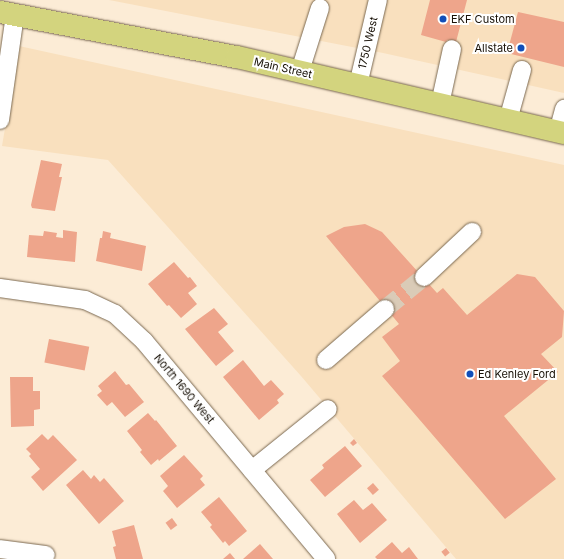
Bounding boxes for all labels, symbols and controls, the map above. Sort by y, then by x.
place label: EKF Custom [451,12,515,26]
marker: EKF Custom [438,14,448,24]
street label: 1750 West [356,15,380,71]
place label: Allstate [475,41,513,55]
marker: Allstate [516,43,526,53]
street label: Main Street [253,55,313,81]
street label: North 1690 West [151,352,217,426]
place label: Ed Kenley Ford [478,367,556,381]
marker: Ed Kenley Ford [465,369,475,379]

